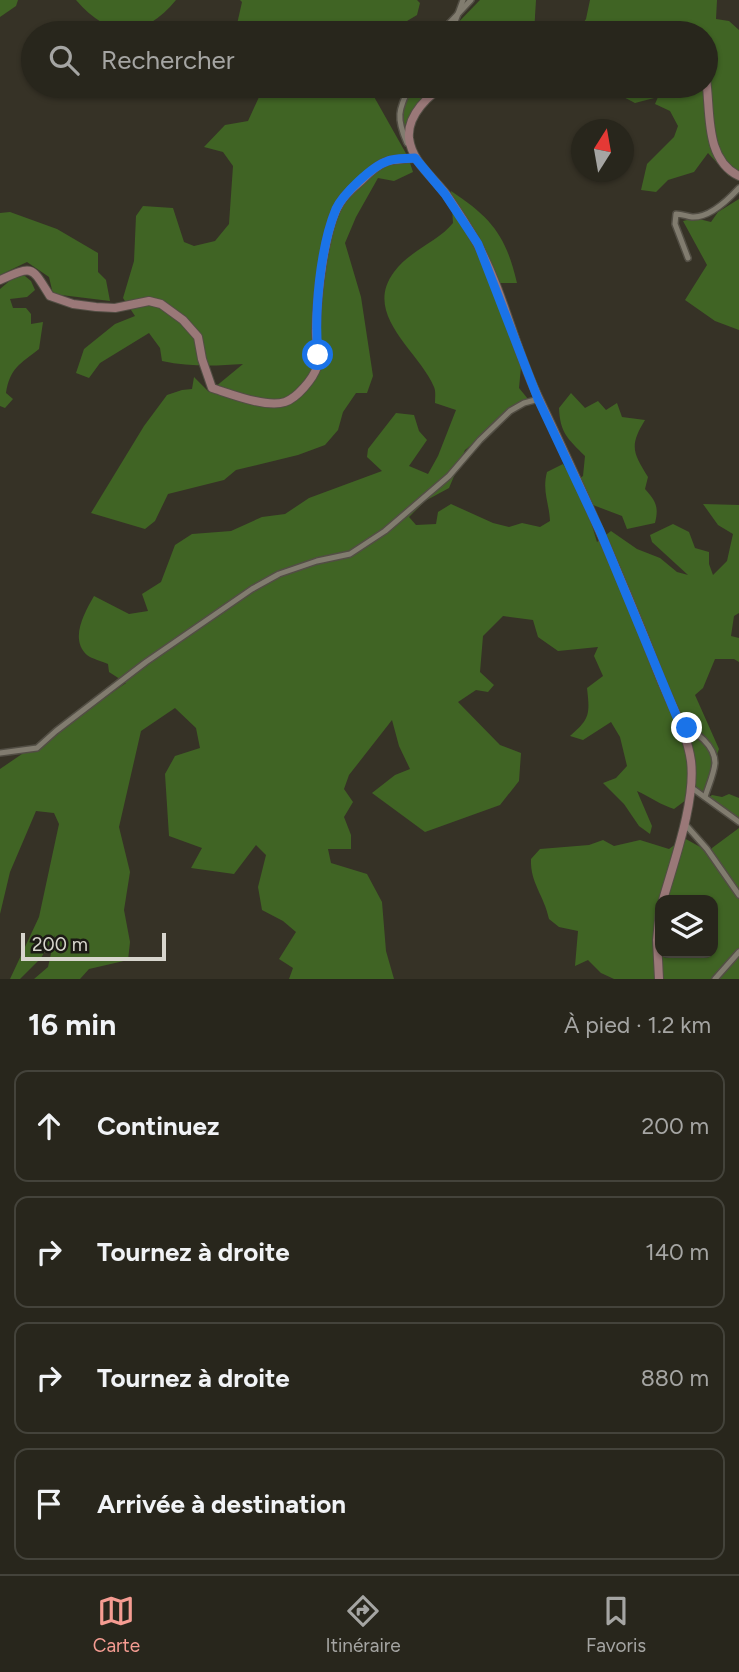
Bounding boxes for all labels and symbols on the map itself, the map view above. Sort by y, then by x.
north arrow [571,119,634,182]
route start [302,339,333,370]
route end [671,712,702,743]
scale bar [21,930,166,962]

